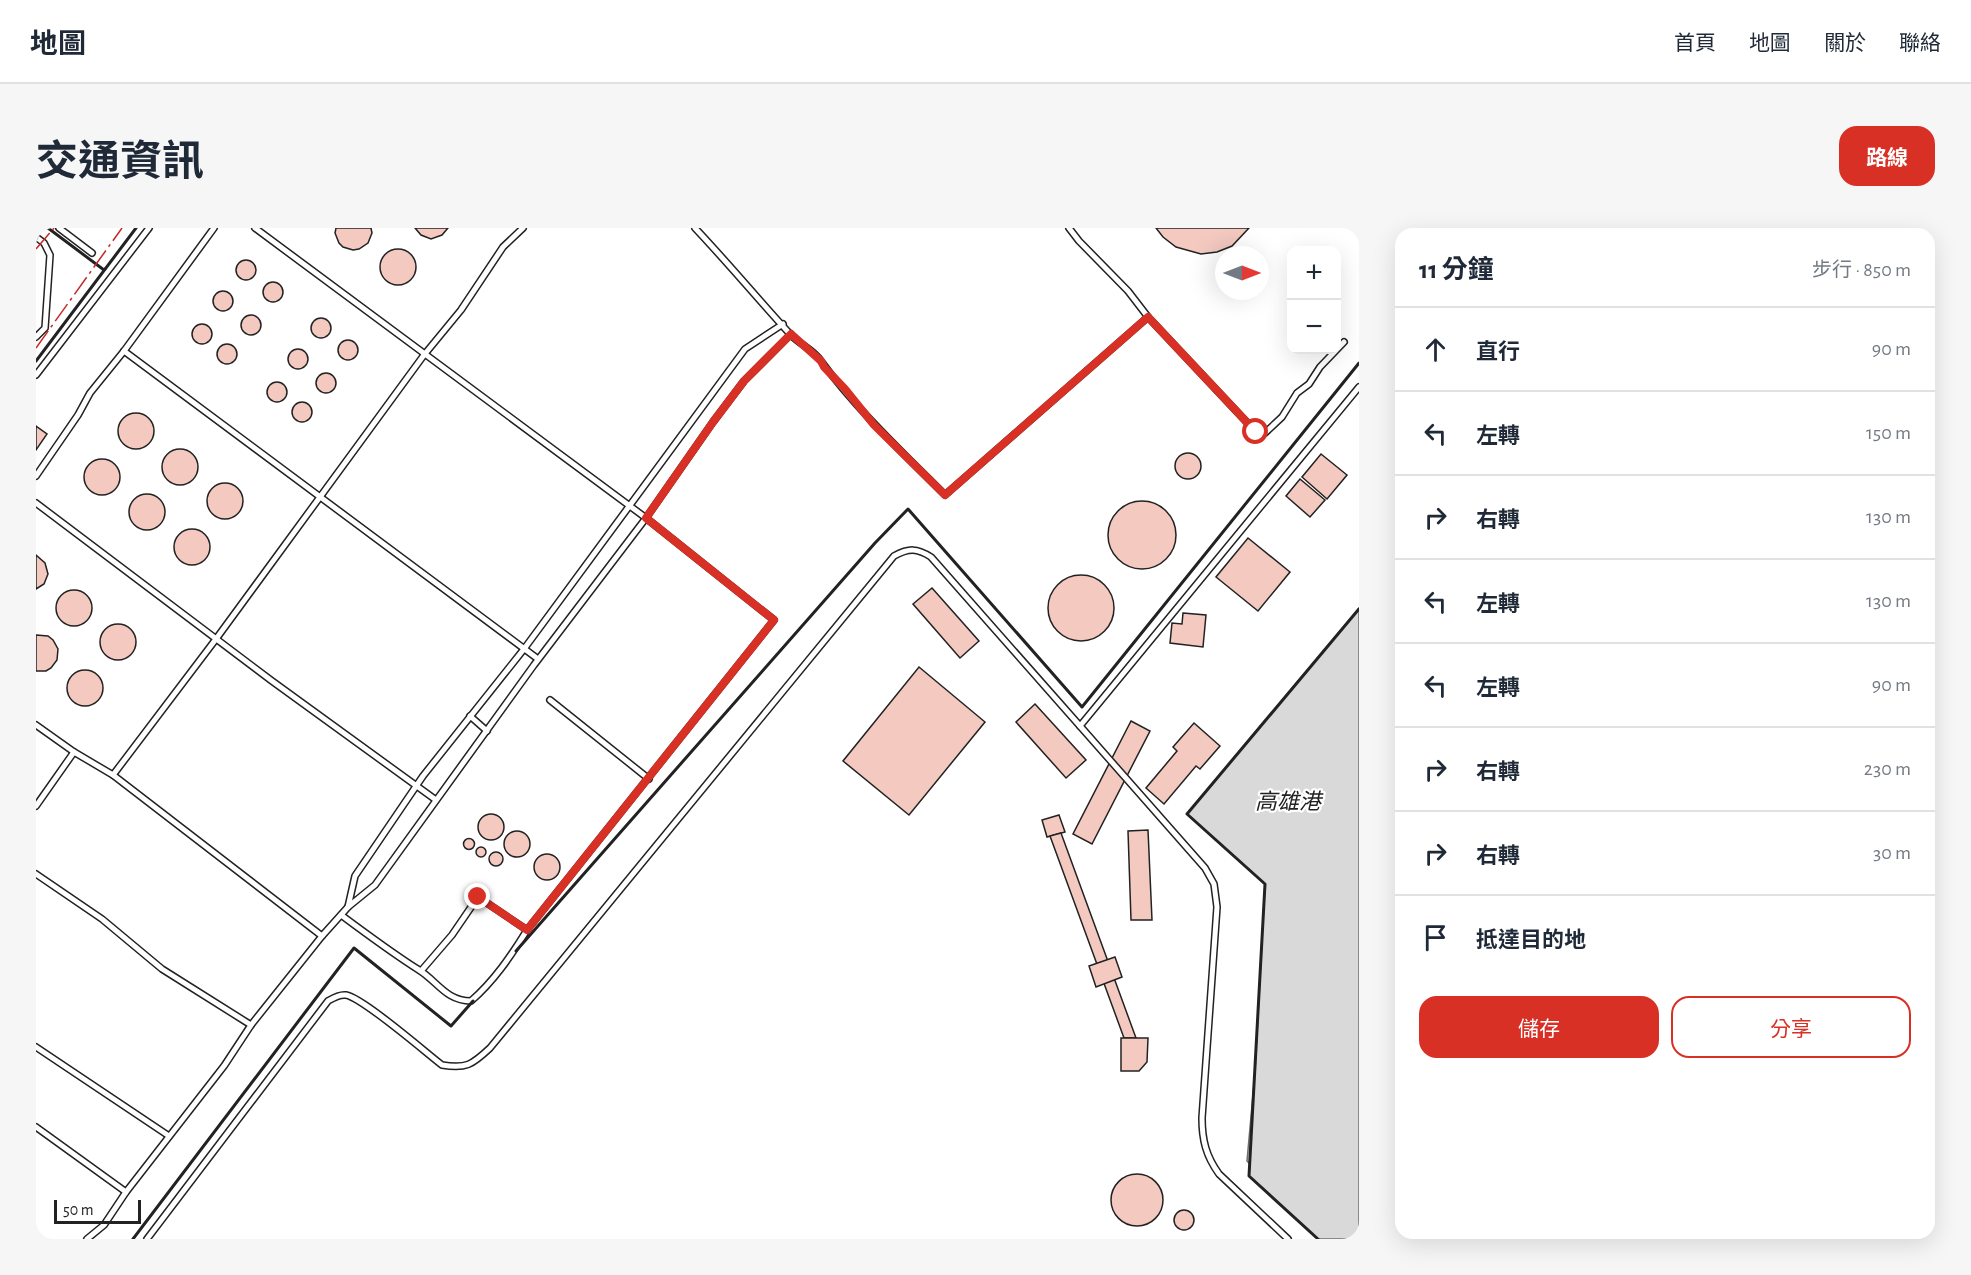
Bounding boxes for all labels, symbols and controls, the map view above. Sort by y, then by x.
text: 地圖 [30,31,86,59]
text: 首頁 [1674,33,1716,54]
text: 地圖 [1749,33,1791,54]
text: 關於 [1824,33,1866,54]
text: 聯絡 [1899,33,1941,54]
button: 路線 [1839,126,1935,186]
text: 交通資訊 [36,141,204,183]
north arrow [1215,246,1269,300]
map controls [1287,246,1341,354]
button: + [1287,246,1341,300]
text: 11 分鐘 [1419,257,1494,283]
text: 步行 · 850 m [1812,260,1911,280]
button: − [1287,300,1341,354]
icon: ahead [1419,333,1452,366]
text: 90 m [1872,339,1911,359]
text: 直行 [1476,341,1520,363]
icon: left [1419,417,1452,450]
route start [1242,418,1268,444]
text: 150 m [1866,423,1911,443]
text: 左轉 [1476,425,1520,447]
icon: right [1419,501,1452,534]
text: 130 m [1866,507,1911,527]
text: 右轉 [1476,509,1520,531]
icon: left [1419,585,1452,618]
text: 130 m [1866,591,1911,611]
text: 左轉 [1476,593,1520,615]
icon: left [1419,669,1452,702]
text: 90 m [1872,675,1911,695]
text: 左轉 [1476,677,1520,699]
icon: right [1419,753,1452,786]
text: 230 m [1864,759,1911,779]
text: 右轉 [1476,761,1520,783]
water label: 高雄港 [1255,790,1324,813]
icon: right [1419,837,1452,870]
text: 30 m [1873,843,1911,863]
text: 右轉 [1476,845,1520,867]
route end [464,883,490,909]
icon: arrive [1419,921,1452,954]
text: 抵達目的地 [1476,929,1586,951]
button: 儲存 [1419,996,1659,1058]
button: 分享 [1671,996,1911,1058]
scale bar [54,1197,141,1224]
text: 50 m [63,1202,94,1218]

